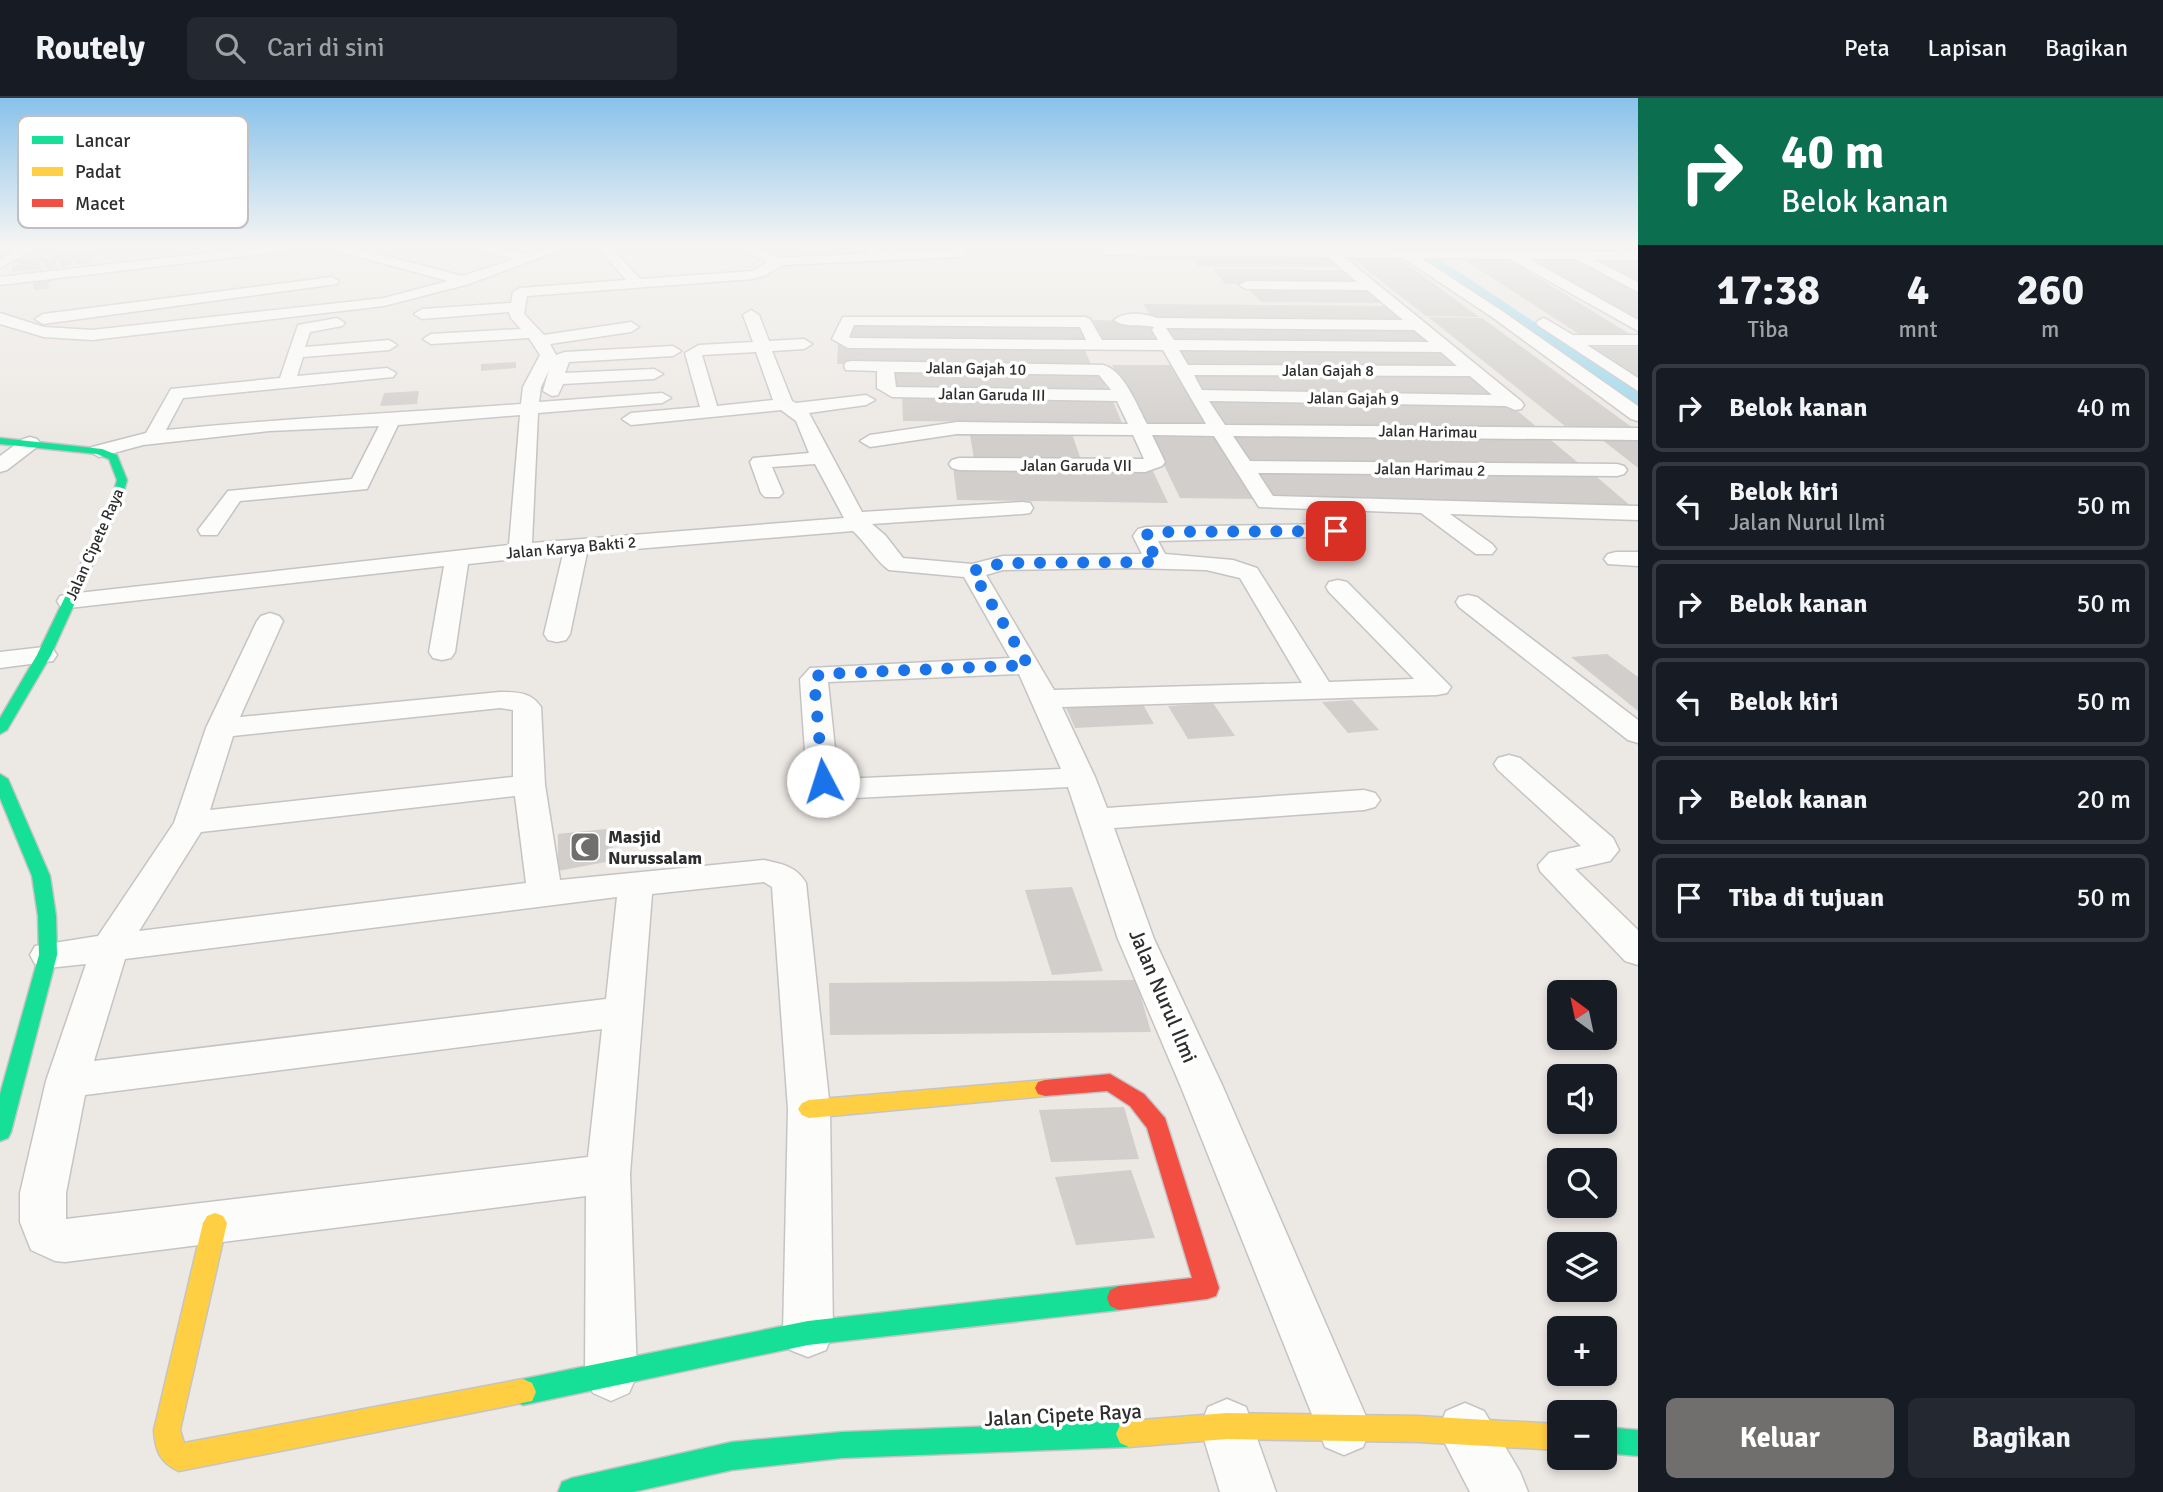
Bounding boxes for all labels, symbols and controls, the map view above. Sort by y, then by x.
search box [187,17,677,80]
text: Routely [35,28,145,69]
icon: search [211,29,249,67]
text: Cari di sini [267,32,385,64]
text: Peta [1844,33,1890,63]
text: Lapisan [1928,33,2007,63]
text: Bagikan [2045,33,2128,63]
legend [18,116,248,228]
text: 40 m [1781,122,1884,182]
icon: right [1666,126,1757,217]
text: Lancar [75,129,130,153]
text: Padat [75,160,121,184]
text: Belok kanan [1781,182,1949,221]
text: Macet [75,192,125,216]
text: 17:38 [1717,265,1820,316]
text: 4 [1907,265,1929,316]
text: 260 [2016,265,2084,316]
text: Tiba [1748,315,1789,344]
text: mnt [1899,315,1937,344]
text: m [2041,315,2059,344]
street label: Jalan Gajah 10 [926,358,1026,380]
street label: Jalan Gajah 8 [1282,361,1374,381]
street label: Jalan Garuda III [938,384,1046,406]
street label: Jalan Gajah 9 [1307,388,1399,410]
icon: right [1670,389,1708,427]
text: Belok kanan [1729,392,1867,424]
text: 40 m [2076,392,2131,424]
street label: Jalan Harimau [1378,421,1478,443]
street label: Jalan Garuda VII [1020,456,1132,476]
street label: Jalan Harimau 2 [1374,459,1486,481]
text: Belok kiri [1729,476,1838,508]
street label: Jalan Cipete Raya [61,485,128,603]
icon: left [1670,487,1708,525]
text: 50 m [2076,490,2131,522]
pin [1306,501,1366,561]
text: Jalan Nurul Ilmi [1729,508,1886,537]
icon: arrive [1317,512,1355,550]
street label: Jalan Karya Bakti 2 [505,532,637,564]
icon: right [1670,585,1708,623]
text: Belok kanan [1729,588,1867,620]
text: 50 m [2076,588,2131,620]
icon: left [1670,683,1708,721]
text: Belok kiri [1729,686,1838,718]
text: 50 m [2076,686,2131,718]
position arrow [786,744,860,818]
icon: right [1670,781,1708,819]
text: Belok kanan [1729,784,1867,816]
text: 20 m [2076,784,2131,816]
place label: Masjid Nurussalam [608,826,702,869]
mosque icon: Masjid Nurussalam [568,830,602,864]
icon: arrive [1670,879,1708,917]
text: Tiba di tujuan [1729,882,1884,914]
text: 50 m [2076,882,2131,914]
street label: Jalan Nurul Ilmi [1123,925,1203,1067]
north arrow [1547,980,1617,1050]
map controls [1547,980,1617,1470]
button: sound [1547,1064,1617,1134]
button: search [1547,1148,1617,1218]
button: layers [1547,1232,1617,1302]
button: + [1547,1316,1617,1386]
street label: Jalan Cipete Raya [984,1398,1142,1432]
button: Keluar [1666,1398,1894,1478]
button: Bagikan [1908,1398,2135,1478]
button: − [1547,1400,1617,1470]

